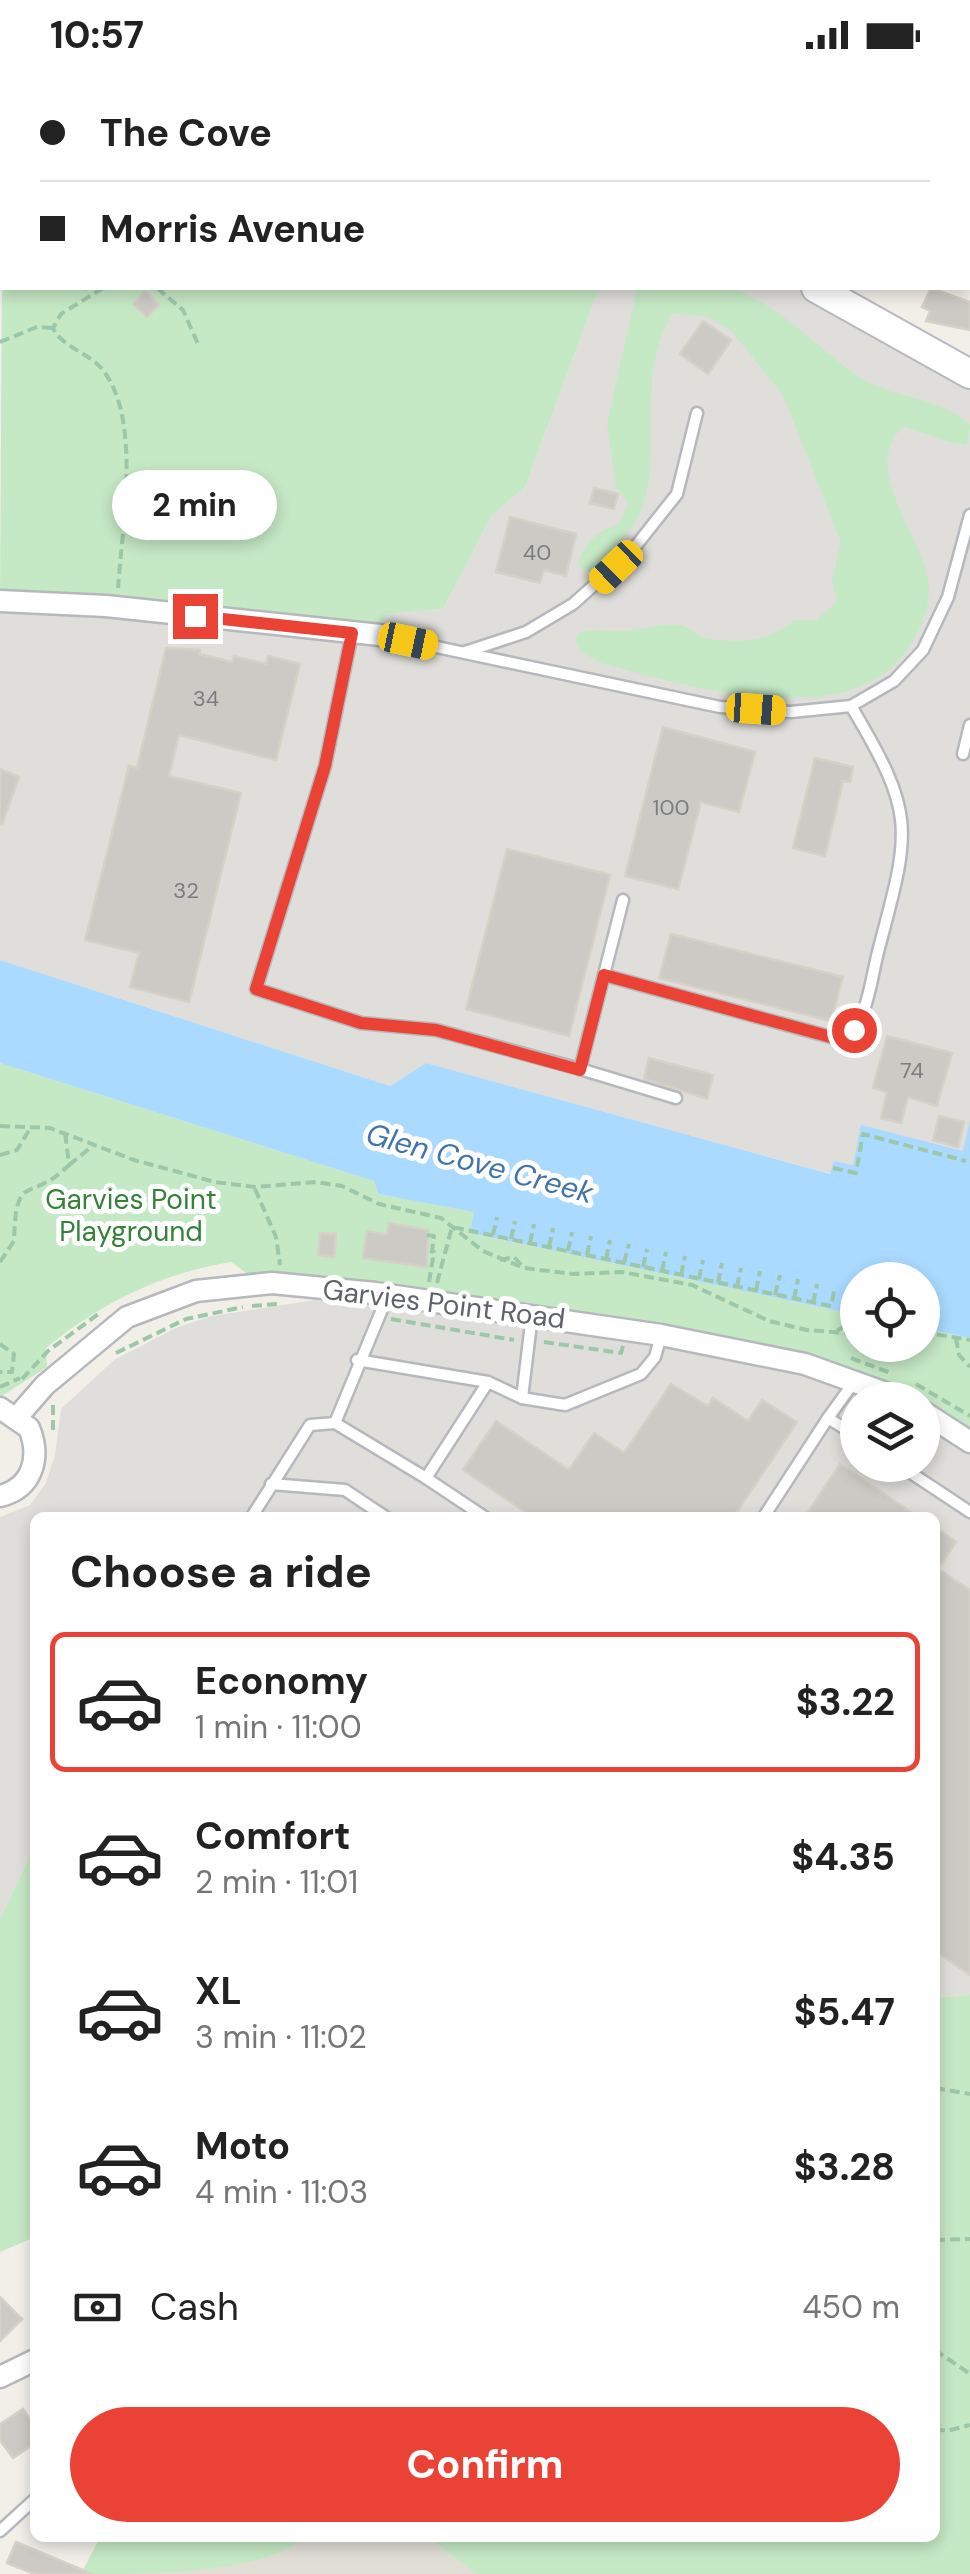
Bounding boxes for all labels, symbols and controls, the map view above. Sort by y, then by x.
text: 10:57 [50,10,144,60]
text: The Cove [100,108,272,158]
text: Morris Avenue [100,204,366,254]
callout: 2 min [112,471,278,541]
text: 2 min [152,484,237,526]
car [584,535,648,599]
house number: 40 [523,538,551,567]
route end [173,594,218,639]
car [376,620,440,662]
house number: 34 [193,684,219,713]
car [725,692,787,726]
house number: 100 [653,793,689,822]
house number: 32 [173,876,199,905]
route start [832,1008,877,1053]
house number: 74 [900,1056,924,1085]
water label: Glen Cove Creek [362,1114,599,1212]
park label: Garvies Point Playground [45,1181,217,1250]
map controls [840,1262,940,1482]
button: locate [840,1262,940,1362]
street label: Garvies Point Road [321,1271,567,1337]
button: layers [840,1382,940,1482]
text: Choose a ride [70,1542,372,1601]
text: Economy [195,1656,368,1706]
icon: car [75,1657,165,1747]
text: $3.22 [796,1677,895,1727]
text: 1 min · 11:00 [195,1706,362,1748]
text: Comfort [195,1811,351,1861]
icon: car [75,1812,165,1902]
text: $4.35 [791,1832,895,1882]
text: 2 min · 11:01 [195,1861,358,1903]
text: XL [195,1966,242,2016]
icon: car [75,1967,165,2057]
text: $5.47 [794,1987,895,2037]
text: 3 min · 11:02 [195,2016,367,2058]
text: Moto [195,2121,290,2171]
icon: car [75,2122,165,2212]
text: $3.28 [794,2142,895,2192]
text: 4 min · 11:03 [195,2171,368,2213]
icon: cash [70,2280,125,2335]
text: Cash [150,2282,239,2332]
text: 450 m [802,2286,900,2328]
button: Confirm [70,2407,900,2522]

